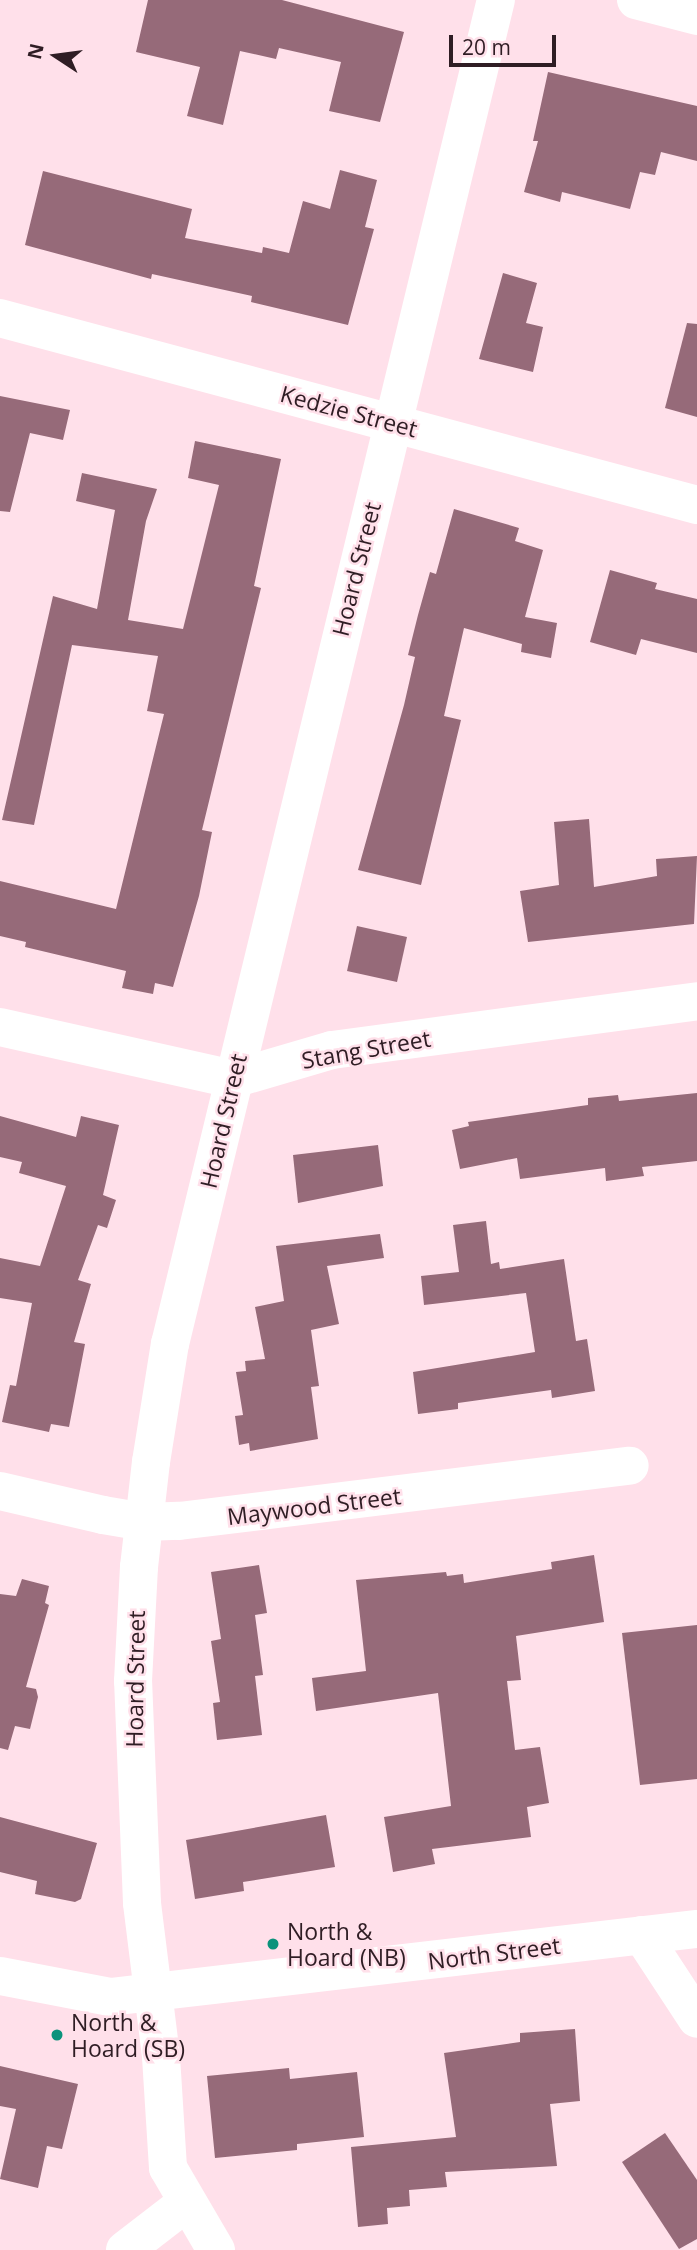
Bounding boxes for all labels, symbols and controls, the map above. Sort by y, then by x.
north arrow [21,21,91,91]
scale bar [452,21,559,65]
text: 20 m [462,33,511,61]
text: N [21,41,50,62]
street label: Kedzie Street [277,379,421,443]
street label: Hoard Street [326,499,386,639]
street label: Stang Street [299,1024,433,1074]
street label: Hoard Street [194,1051,252,1191]
street label: Maywood Street [226,1482,402,1530]
street label: Hoard Street [120,1610,150,1748]
place label: North & Hoard (NB) [287,1917,406,1971]
street label: North Street [426,1931,562,1975]
marker: North & Hoard (NB) [265,1936,281,1952]
place label: North & Hoard (SB) [71,2008,185,2062]
marker: North & Hoard (SB) [49,2027,65,2043]

